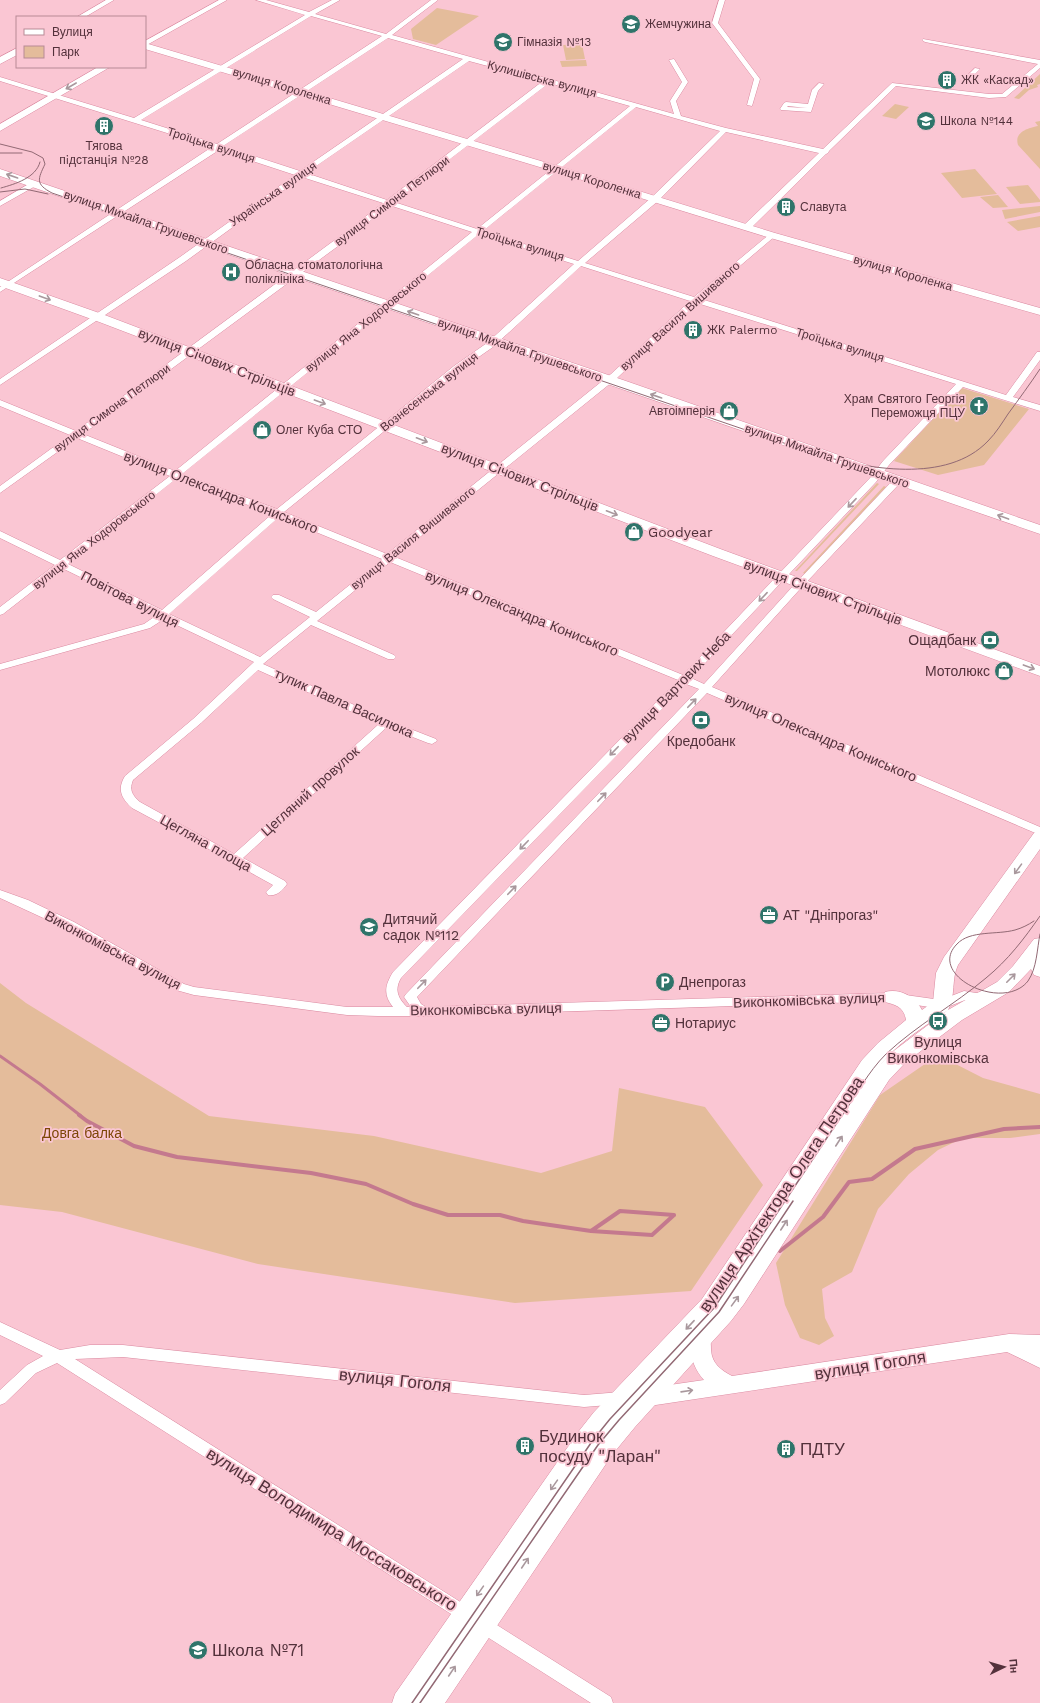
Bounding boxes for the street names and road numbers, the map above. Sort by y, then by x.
street label: Кулишівська вулиця [486,58,598,100]
street label: вулиця Короленка [231,64,333,108]
street label: Троїцька вулиця [165,124,257,166]
street label: вулиця Симона Петлюри [332,153,452,249]
street label: вулиця Короленка [541,158,643,202]
street label: Українська вулиця [227,159,319,229]
street label: вулиця Михайла Грушевського [62,187,230,257]
street label: Троїцька вулиця [474,224,566,264]
street label: вулиця Короленка [852,252,954,294]
street label: вулиця Василя Вишиваного [617,258,743,373]
street label: вулиця Яна Ходоровського [303,269,430,375]
street label: вулиця Михайла Грушевського [436,315,604,385]
street label: вулиця Січових Стрільців [136,325,298,399]
street label: Троїцька вулиця [794,325,886,365]
street label: Вознесенська вулиця [377,350,481,434]
street label: вулиця Симона Петлюри [51,361,173,455]
street label: вулиця Михайла Грушевського [743,421,911,491]
street label: вулиця Січових Стрільців [439,440,601,514]
street label: вулиця Олександра Кониського [122,448,321,537]
street label: вулиця Василя Вишиваного [348,483,478,593]
street label: вулиця Яна Ходоровського [30,488,158,592]
street label: вулиця Січових Стрільців [742,556,904,628]
street label: Повітова вулиця [78,567,182,631]
street label: вулиця Олександра Кониського [423,567,621,659]
street label: вулиця Вартових Неба [618,628,734,746]
street label: тупик Павла Василюка [272,665,416,741]
street label: вулиця Олександра Кониського [723,689,919,785]
street label: Цегляний провулок [258,742,363,839]
street label: Цегляна площа [158,811,255,875]
street label: Виконкомівська вулиця [42,907,184,993]
street label: Виконкомівська вулиця [733,989,885,1011]
street label: Виконкомівська вулиця [410,1000,562,1018]
street label: вулиця Архітектора Олега Петрова [694,1072,868,1316]
street label: вулиця Гоголя [813,1346,927,1384]
street label: вулиця Гоголя [338,1364,452,1396]
street label: вулиця Володимира Моссаковського [203,1443,461,1615]

